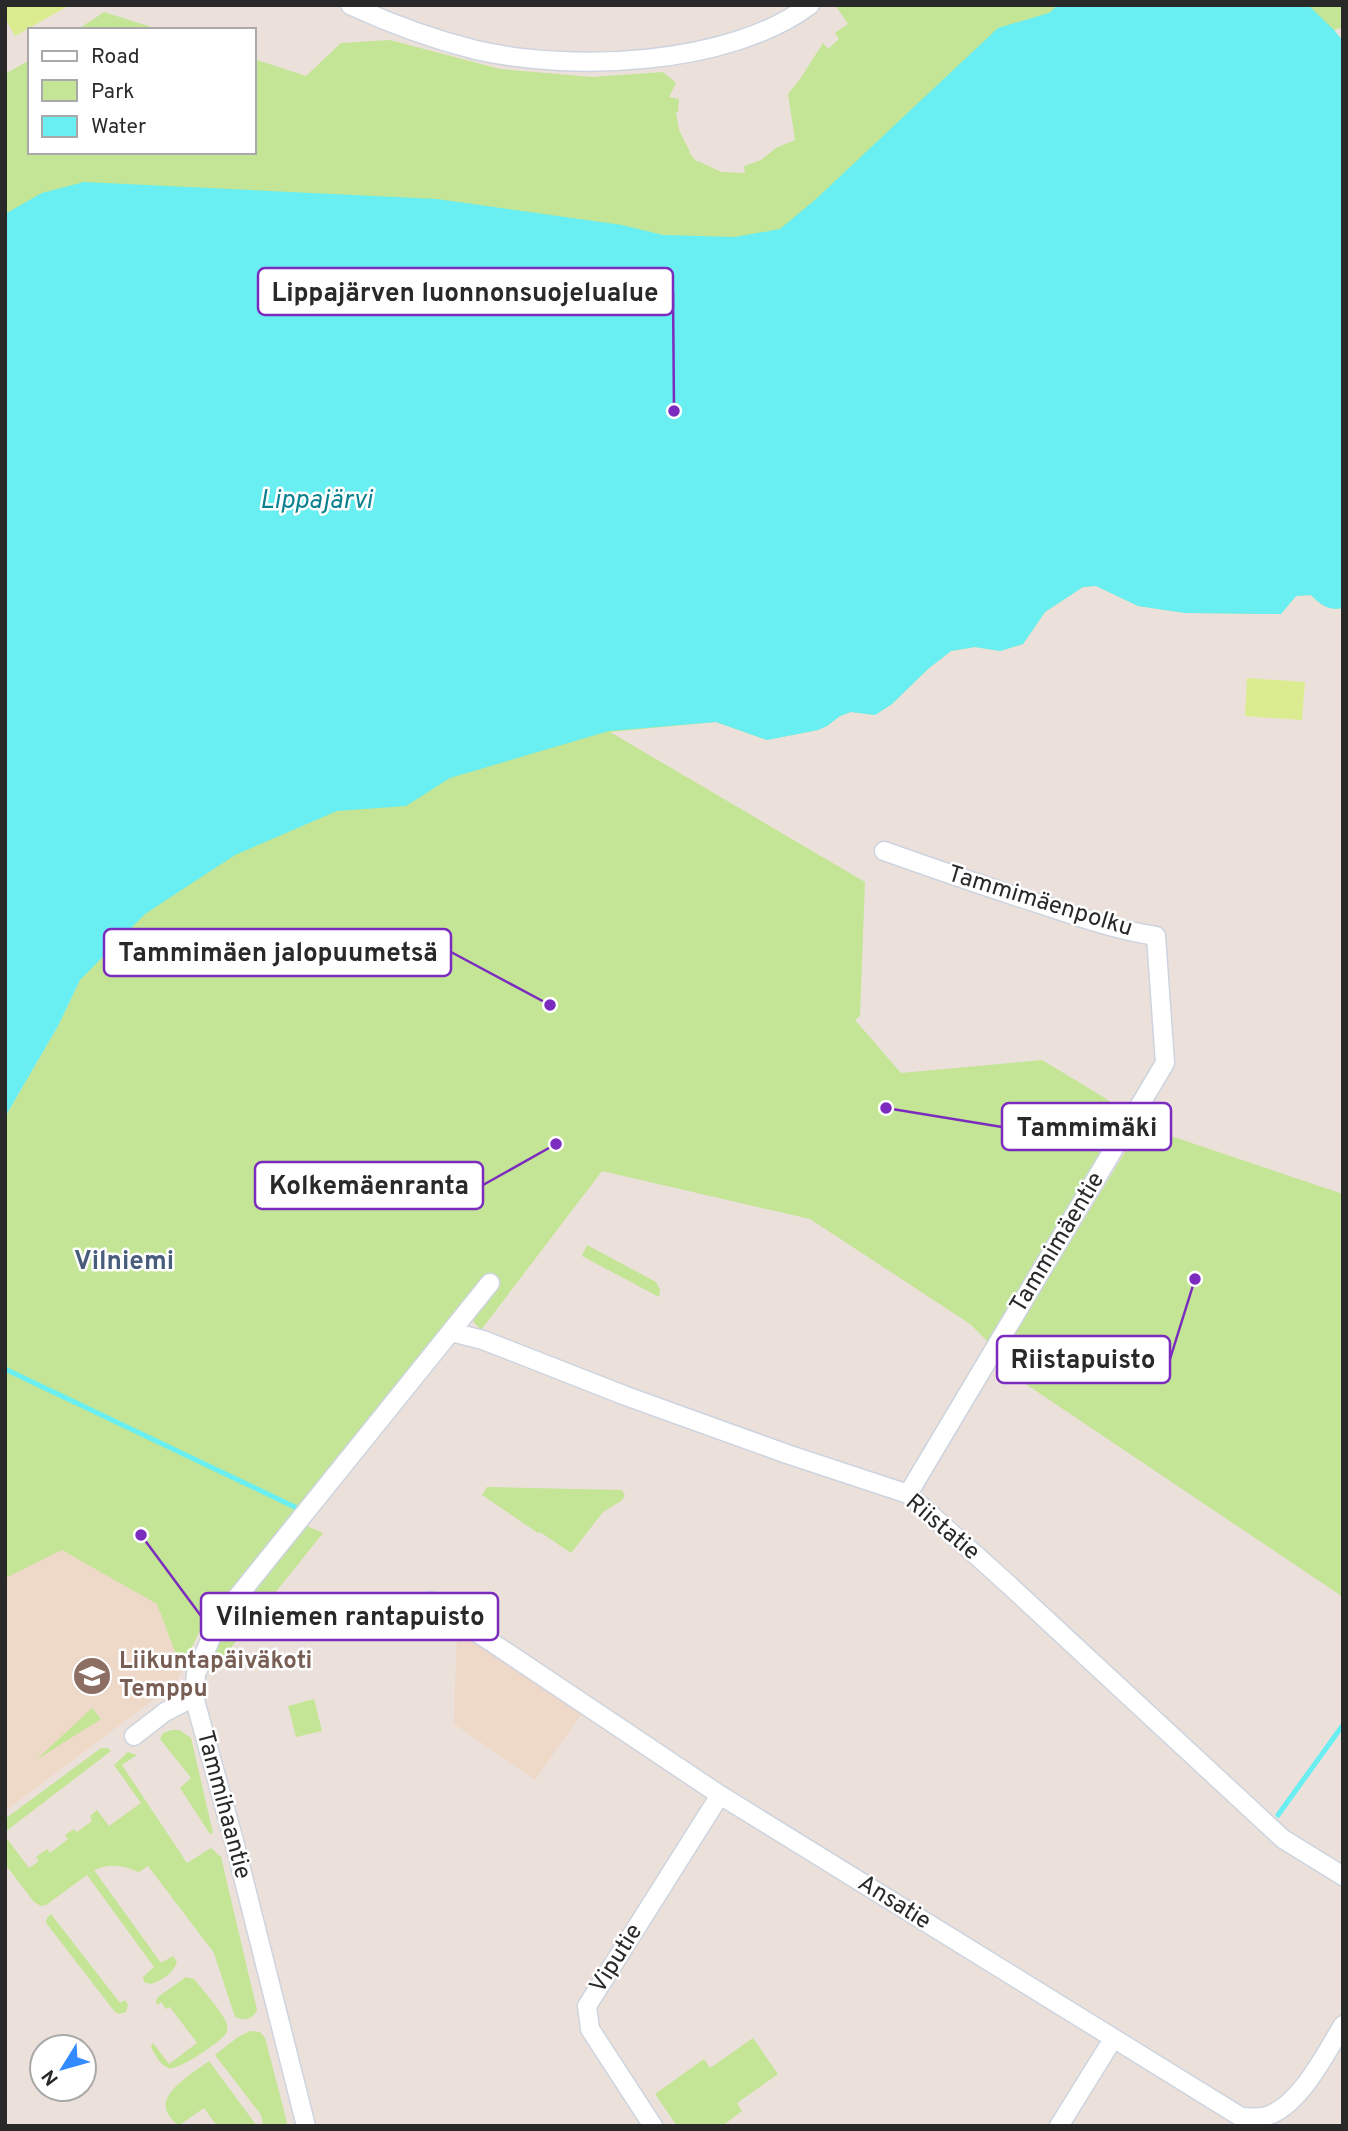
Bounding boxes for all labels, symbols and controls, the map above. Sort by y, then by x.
legend [28,28,256,154]
text: Road [91,44,140,71]
text: Park [91,79,134,106]
text: Water [91,114,146,141]
callout: Lippajärven luonnonsuojelualue [258,268,673,315]
text: Lippajärven luonnonsuojelualue [271,278,659,311]
water label: Lippajärvi [260,485,374,518]
street label: Tammimäenpolku [944,860,1136,944]
callout: Tammimäen jalopuumetsä [104,929,451,976]
text: Tammimäen jalopuumetsä [118,938,438,971]
callout: Tammimäki [1002,1103,1171,1150]
text: Tammimäki [1017,1113,1157,1146]
callout: Kolkemäenranta [255,1162,483,1209]
street label: Tammimäentie [1004,1167,1112,1319]
text: Kolkemäenranta [269,1171,469,1204]
district label: Vilniemi [74,1246,174,1279]
callout: Riistapuisto [997,1336,1170,1383]
text: Riistapuisto [1011,1345,1155,1378]
street label: Riistatie [899,1488,985,1568]
callout: Vilniemen rantapuisto [201,1593,498,1640]
text: Vilniemen rantapuisto [215,1602,485,1635]
place label: Liikuntapäiväkoti Temppu [119,1647,312,1705]
school or university icon: Liikuntapäiväkoti Temppu [71,1655,113,1697]
street label: Tammihaantie [189,1727,257,1883]
street label: Ansatie [852,1869,936,1937]
street label: Viputie [584,1919,650,1999]
north arrow [28,2033,98,2103]
text: N [37,2064,65,2090]

